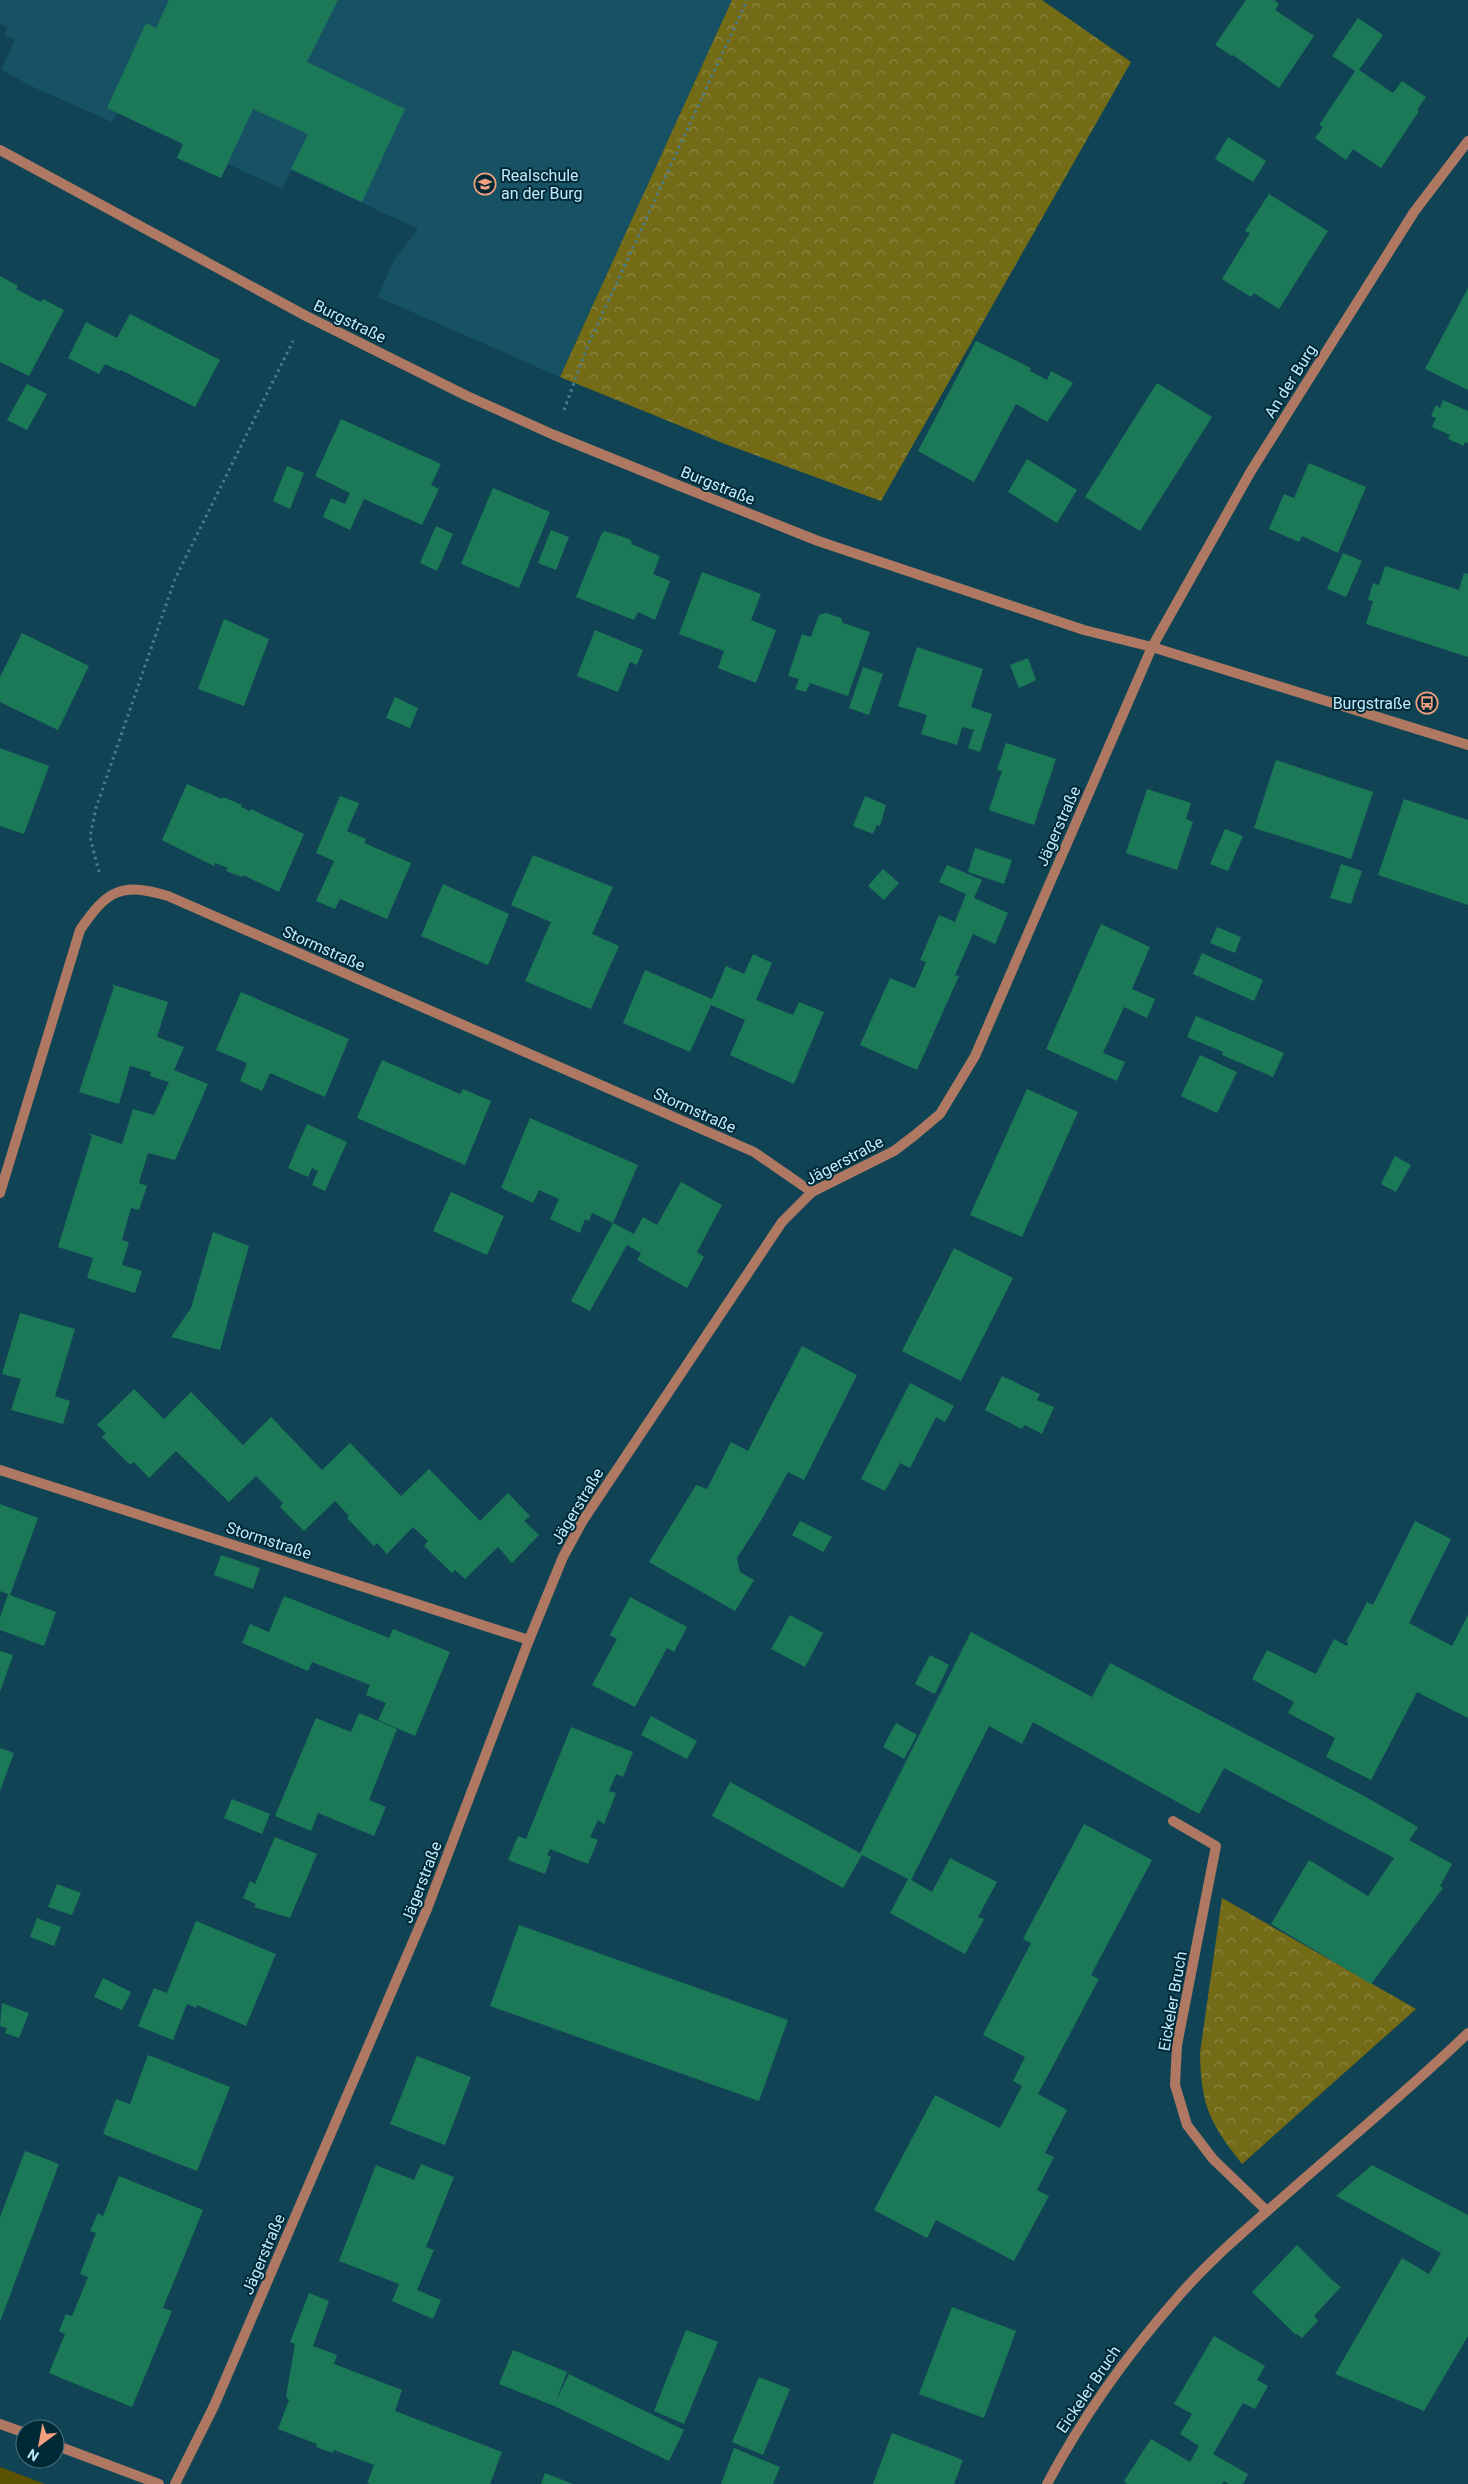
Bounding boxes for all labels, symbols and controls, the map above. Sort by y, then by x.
place label: Realschule an der Burg [501,166,582,203]
school or university icon: Realschule an der Burg [473,172,497,196]
street label: Burgstraße [310,296,389,347]
street label: An der Burg [1260,341,1321,422]
street label: Burgstraße [678,462,758,509]
bus stop icon: Burgstraße [1415,691,1439,715]
place label: Burgstraße [1333,694,1411,713]
street label: Jägerstraße [1032,783,1085,869]
street label: Stormstraße [280,922,368,975]
street label: Stormstraße [651,1084,739,1137]
street label: Jägerstraße [802,1132,887,1189]
street label: Jägerstraße [547,1465,608,1548]
street label: Stormstraße [224,1518,314,1563]
street label: Jägerstraße [397,1839,446,1926]
street label: Eickeler Bruch [1154,1950,1191,2052]
street label: Jägerstraße [238,2211,289,2297]
street label: Eickeler Bruch [1052,2342,1125,2436]
north arrow [15,2419,65,2469]
text: N [25,2446,42,2464]

